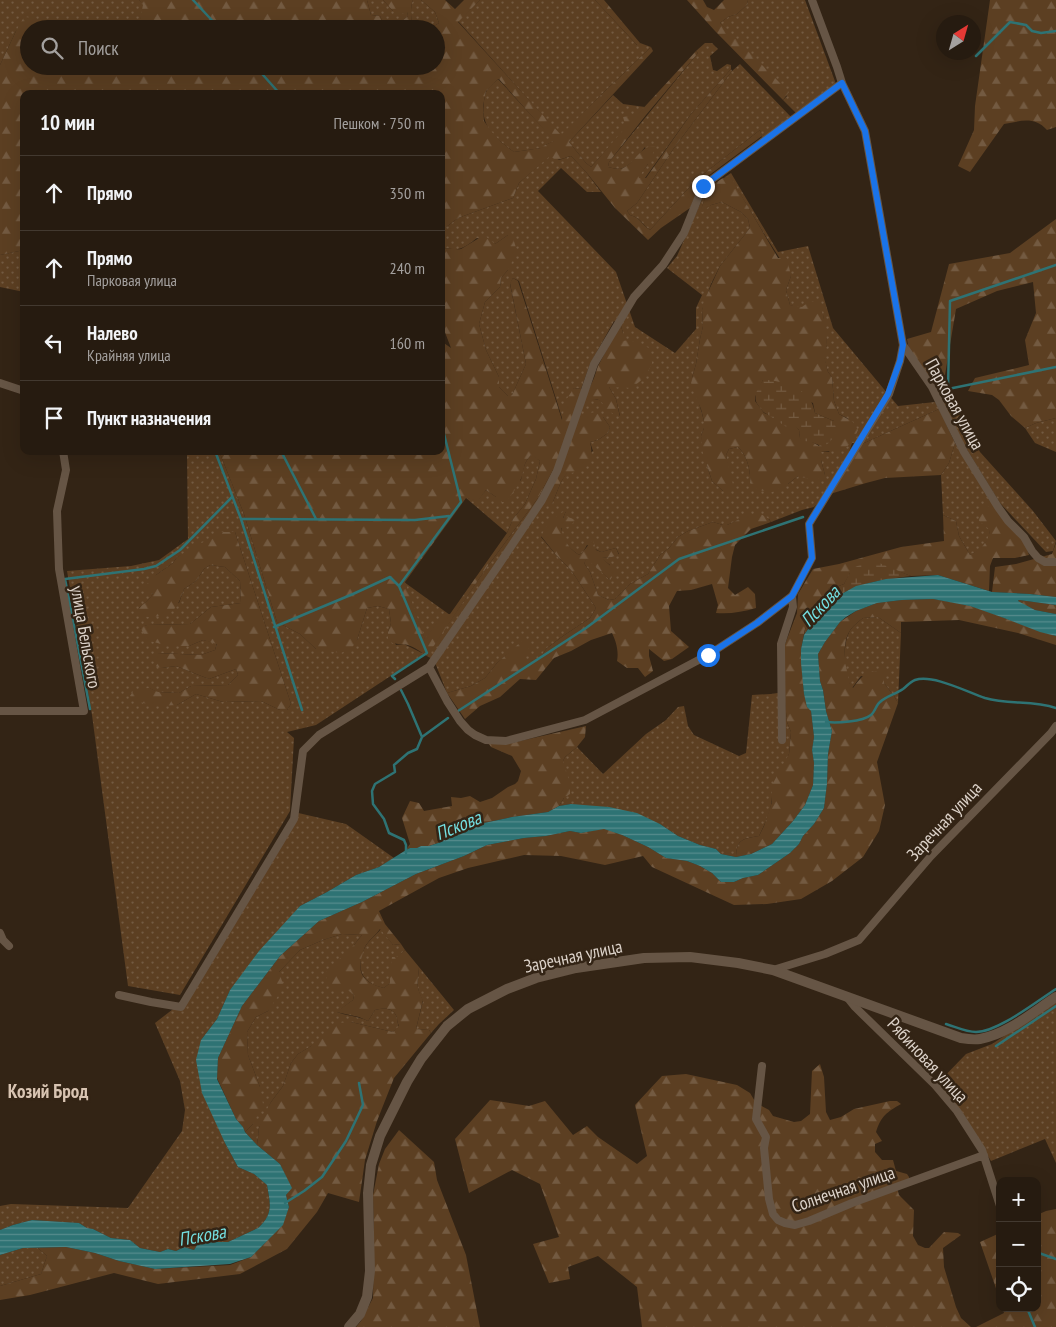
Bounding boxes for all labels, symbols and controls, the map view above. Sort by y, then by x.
north arrow [936,15,981,60]
search box [20,20,445,75]
icon: search [38,34,66,62]
text: Поиск [78,36,119,60]
text: 10 мин [40,109,95,136]
text: Пешком · 750 m [334,113,425,133]
route end [692,175,715,198]
icon: ahead [40,179,68,207]
text: Прямо [87,181,132,205]
text: 350 m [390,183,425,203]
text: Прямо [87,246,132,270]
icon: ahead [40,254,68,282]
text: 240 m [390,258,425,278]
text: Парковая улица [87,270,177,290]
text: Налево [87,321,138,345]
icon: left [40,329,68,357]
text: 160 m [390,333,425,353]
text: Крайняя улица [87,345,171,365]
street label: Парковая улица [920,354,990,454]
icon: arrive [40,404,68,432]
text: Пункт назначения [87,406,211,430]
water label: Пскова [795,579,846,632]
street label: улица Бельского [66,584,106,690]
route start [697,644,720,667]
street label: Заречная улица [901,777,987,865]
water label: Пскова [432,804,486,845]
street label: Заречная улица [522,934,624,978]
street label: Рябиновая улица [883,1013,973,1107]
district label: Козий Брод [8,1079,88,1103]
street label: Солнечная улица [788,1161,898,1217]
map controls [996,1177,1041,1312]
button: + [996,1177,1041,1222]
water label: Пскова [177,1219,229,1251]
button: − [996,1222,1041,1267]
button: locate [996,1267,1041,1312]

